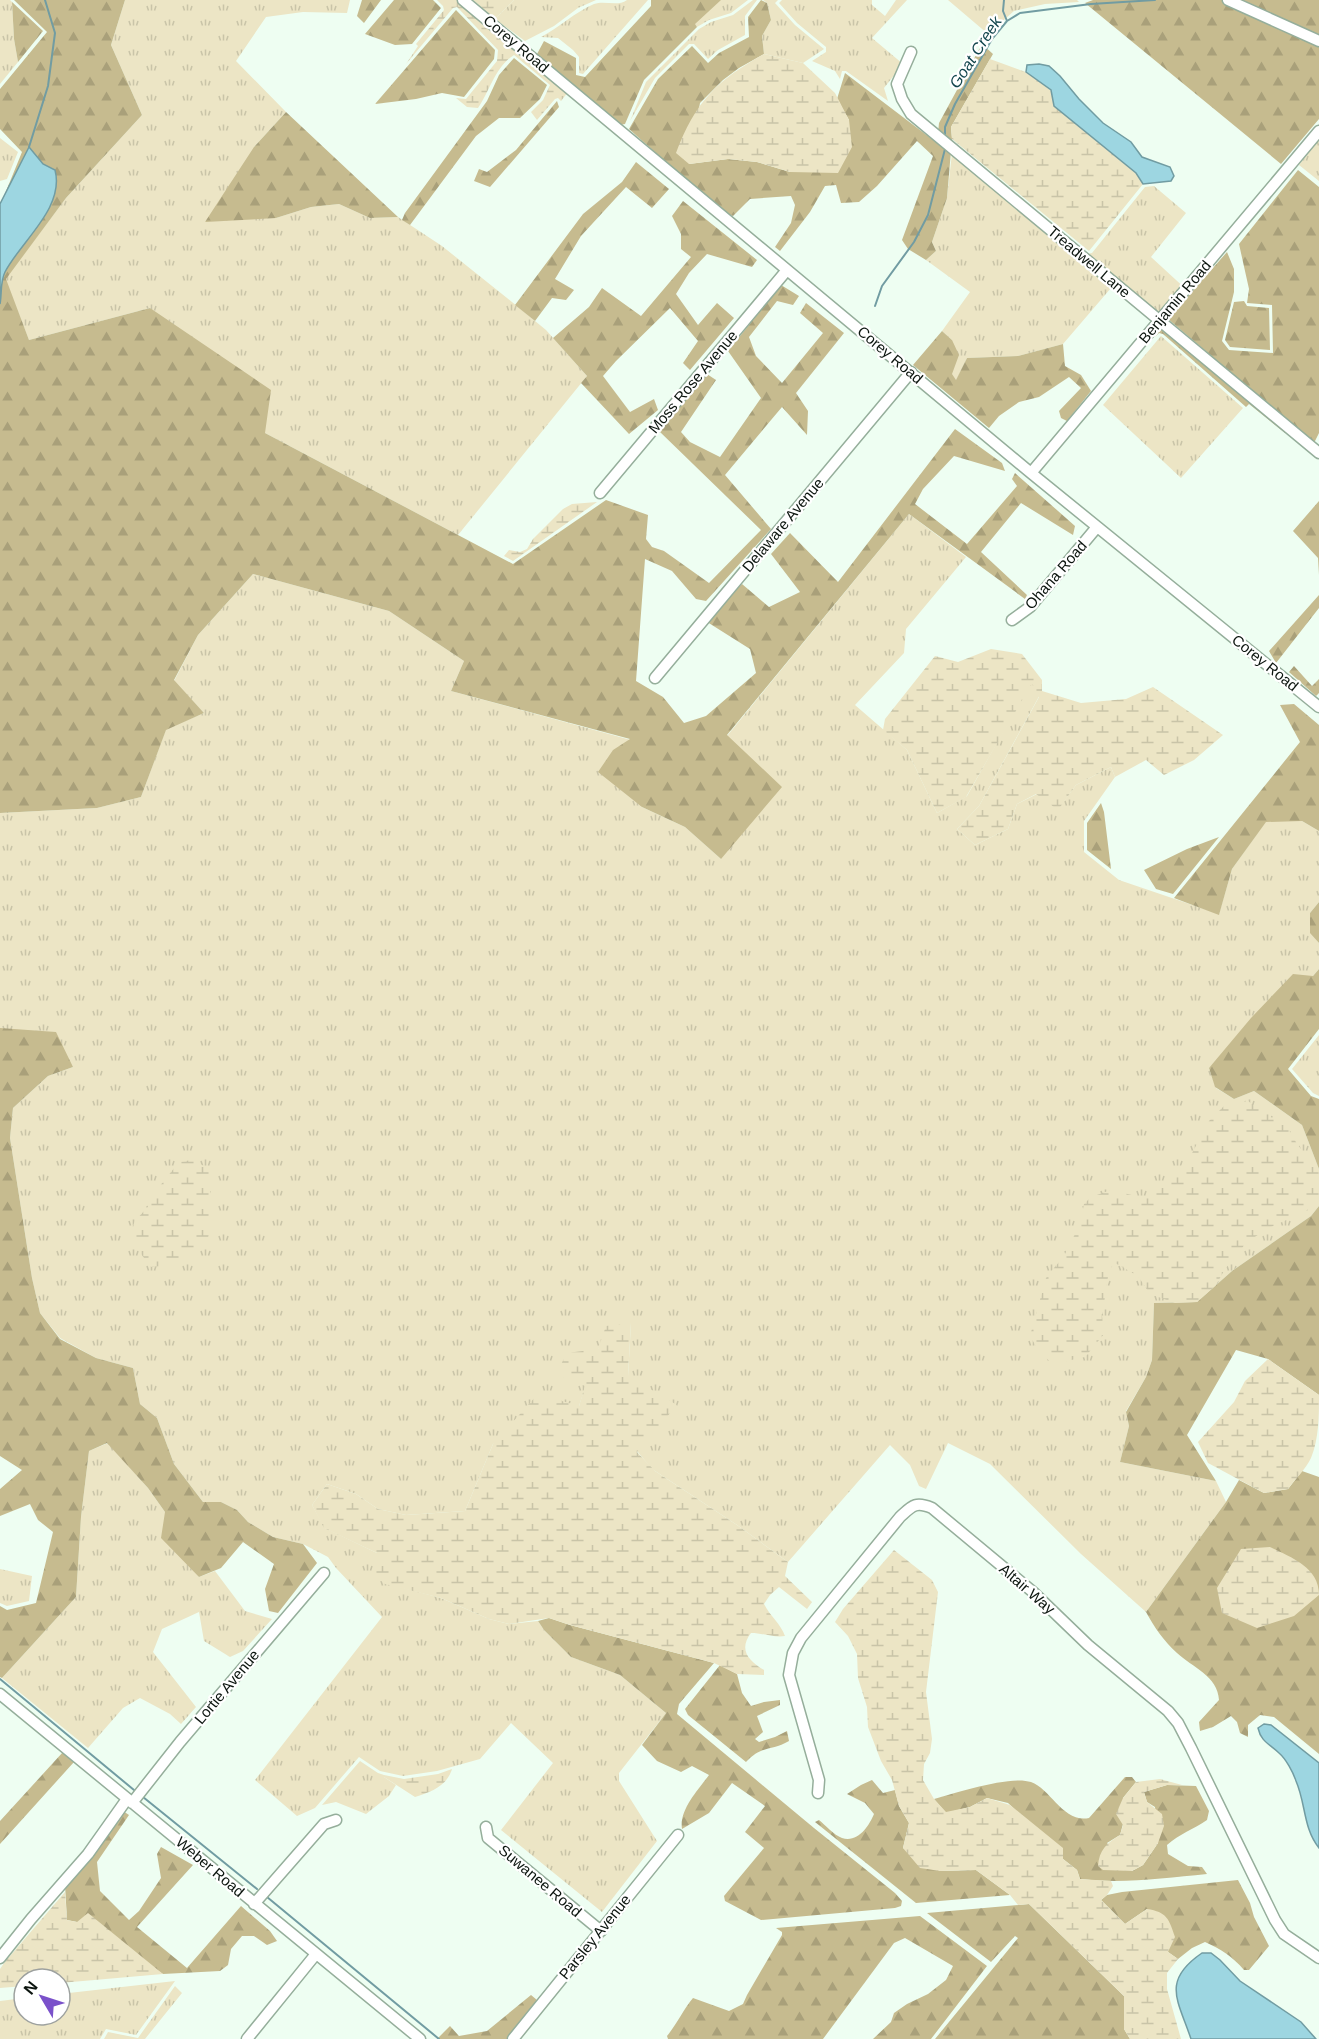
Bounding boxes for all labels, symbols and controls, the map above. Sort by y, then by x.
street label: Corey Road [480,11,552,76]
water label: Goat Creek [946,12,1005,91]
street label: Treadwell Lane [1045,222,1134,301]
street label: Benjamin Road [1135,257,1214,346]
street label: Corey Road [854,322,926,387]
street label: Moss Rose Avenue [645,327,741,437]
street label: Delaware Avenue [738,474,827,575]
street label: Ohana Road [1021,537,1090,612]
street label: Corey Road [1229,631,1302,694]
street label: Altair Way [996,1560,1059,1618]
street label: Lortie Avenue [191,1646,263,1727]
street label: Weber Road [173,1833,248,1900]
street label: Suwanee Road [496,1841,585,1920]
street label: Parsley Avenue [555,1891,634,1982]
north arrow [12,1967,72,2027]
text: N [20,1978,41,1998]

